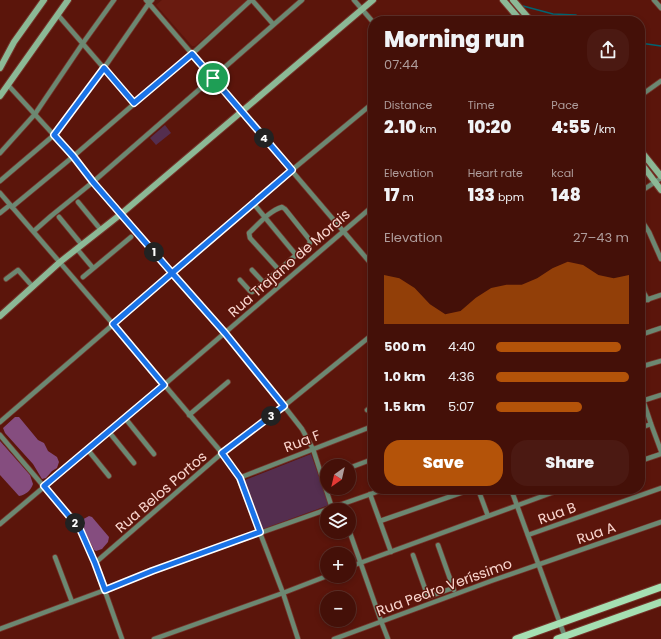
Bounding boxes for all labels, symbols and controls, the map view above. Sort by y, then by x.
text: Morning run [384,24,525,55]
button: share [587,29,629,71]
text: 07:44 [384,55,418,74]
pin [196,61,230,95]
icon: arrive [202,67,224,89]
text: Distance [384,97,432,113]
text: Time [468,97,494,113]
text: Pace [551,97,579,113]
text: 2.10 [384,115,417,139]
text: 10:20 [468,115,511,139]
text: 4:55 [551,115,590,139]
text: km [417,121,436,137]
text: /km [590,121,616,137]
pin: 4 [254,128,274,148]
text: 4 [260,130,268,146]
text: Elevation [384,165,434,181]
text: Heart rate [468,165,523,181]
text: kcal [551,165,574,181]
text: 17 [384,183,399,207]
text: 133 [468,183,495,207]
text: 148 [551,183,581,207]
text: m [399,189,414,205]
text: bpm [495,189,524,205]
street label: Rua Trajano de Morais [224,204,354,322]
text: Elevation [384,228,443,247]
text: 27–43 m [573,228,629,247]
pin: 1 [144,242,164,262]
text: 1 [152,244,156,260]
text: 500 m [384,337,426,356]
text: 4:40 [448,337,475,356]
text: 1.0 km [384,367,426,386]
text: 4:36 [448,367,475,386]
text: 1.5 km [384,397,426,416]
text: 5:07 [448,397,474,416]
pin: 3 [261,406,281,426]
text: 3 [268,408,274,424]
street label: Rua F [281,425,323,457]
button: Save [384,440,503,486]
button: Share [511,440,629,486]
street label: Rua Belos Portos [111,447,211,537]
north arrow [320,459,356,495]
map controls [320,459,356,627]
street label: Rua B [535,497,579,529]
button: layers [320,503,356,539]
pin: 2 [65,513,85,533]
text: 2 [72,515,78,531]
street label: Rua A [574,517,618,549]
button: + [320,547,356,583]
street label: Rua Pedro Veríssimo [373,553,515,621]
button: − [320,591,356,627]

